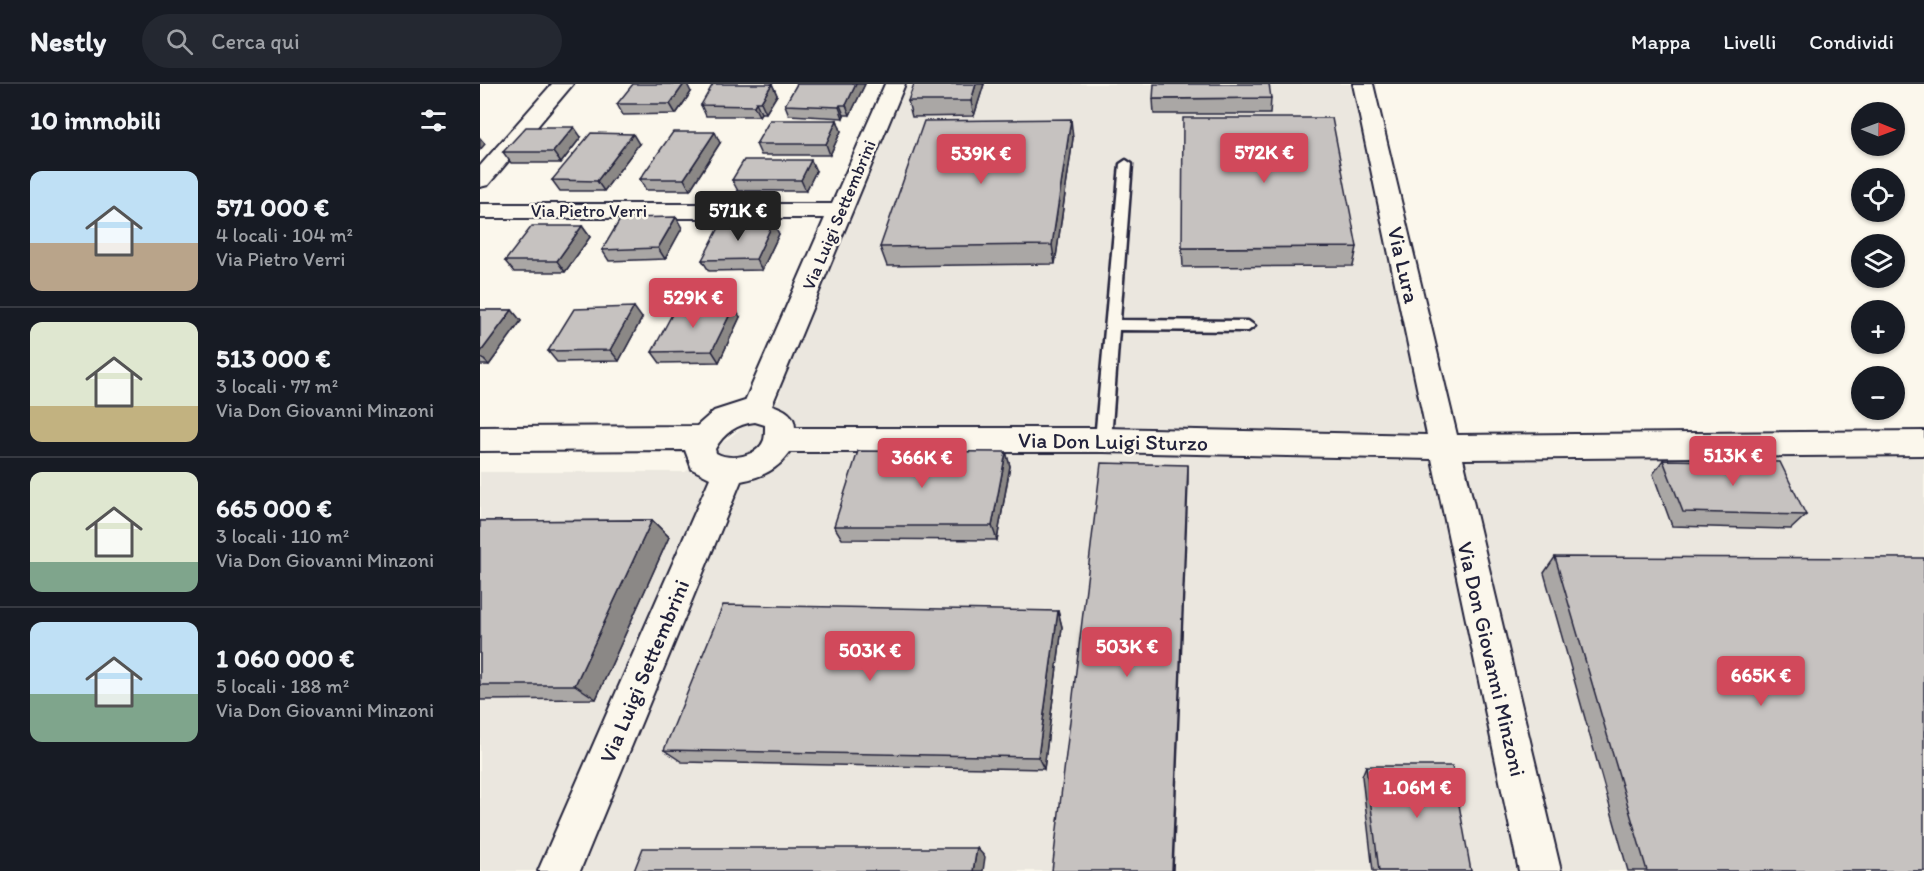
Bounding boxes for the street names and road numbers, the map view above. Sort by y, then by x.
street label: Via Luigi Settembrini [797,137,881,293]
street label: Via Pietro Verri [531,200,647,222]
street label: Via Lura [1382,224,1426,307]
street label: Via Don Luigi Sturzo [1018,426,1208,457]
street label: Via Don Giovanni Minzoni [1451,539,1532,779]
street label: Via Luigi Settembrini [594,575,695,767]

